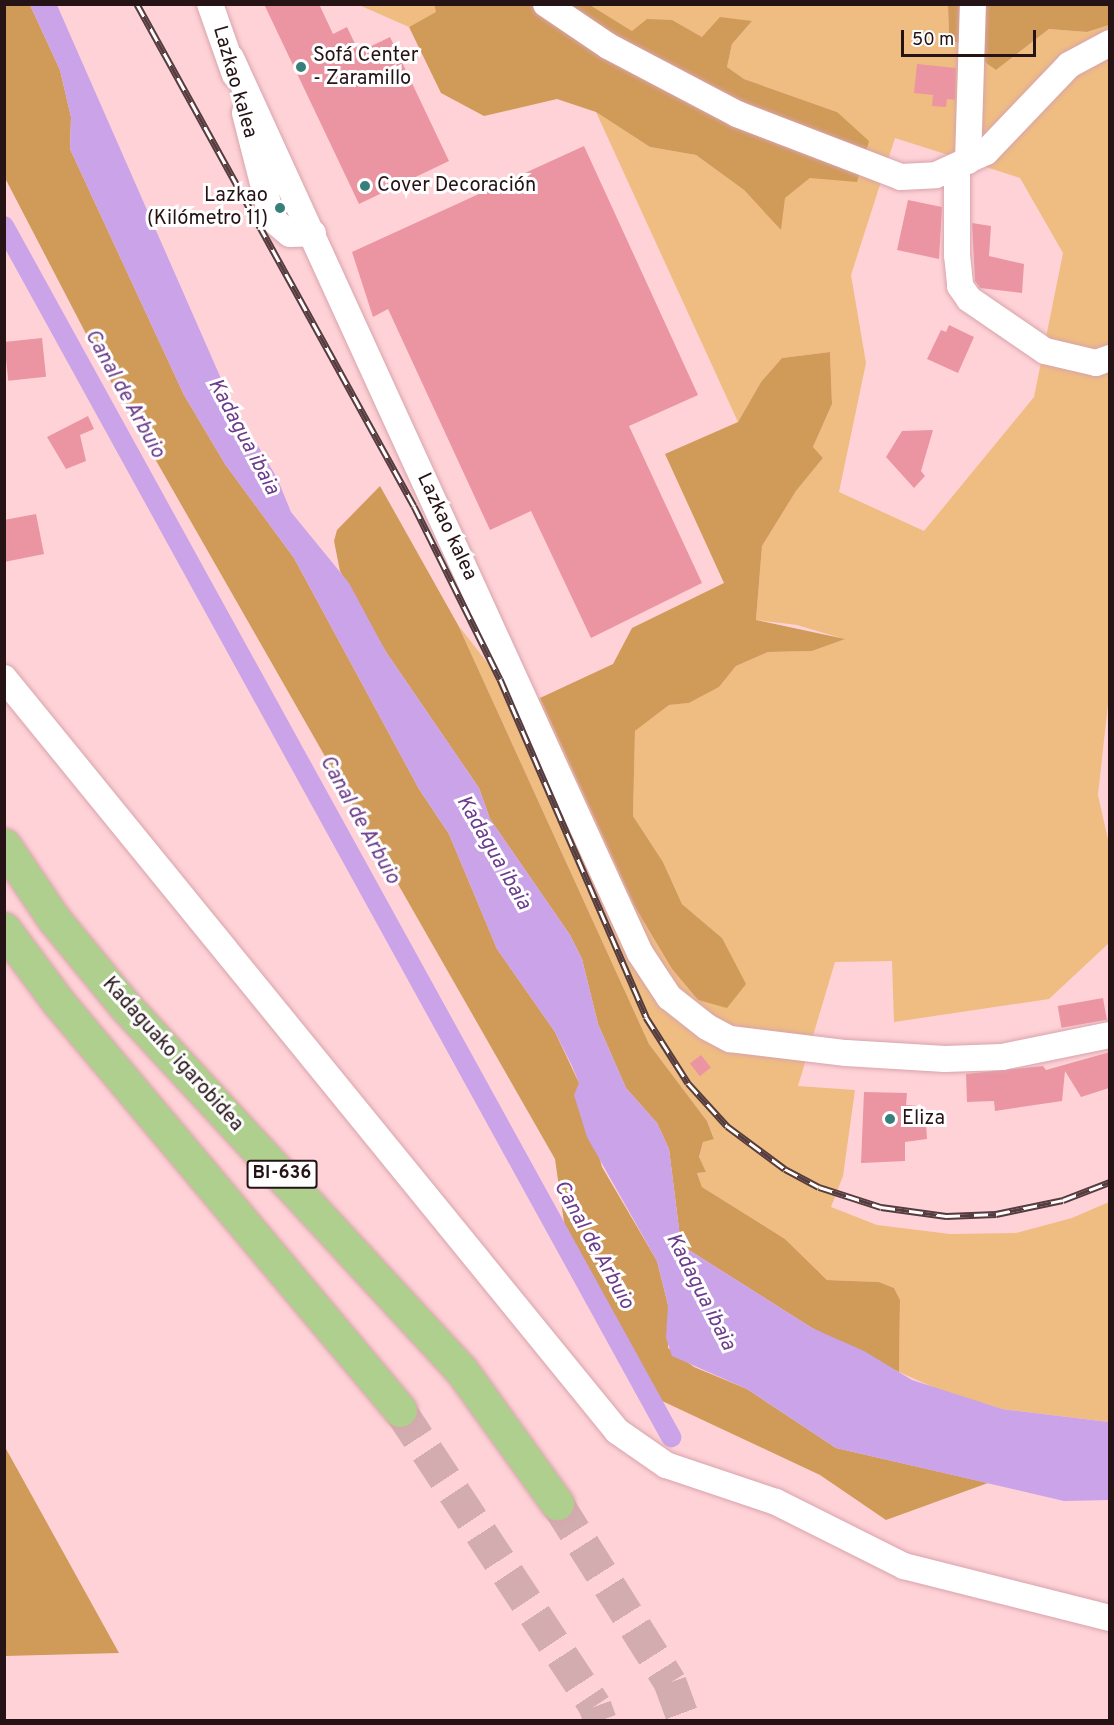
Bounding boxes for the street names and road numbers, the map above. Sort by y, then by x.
street label: Lazkao kalea [207,23,261,141]
street label: Lazkao kalea [411,470,481,584]
street label: Kadaguako igarobidea [96,973,248,1137]
road number: BI-636 [246,1159,318,1189]

